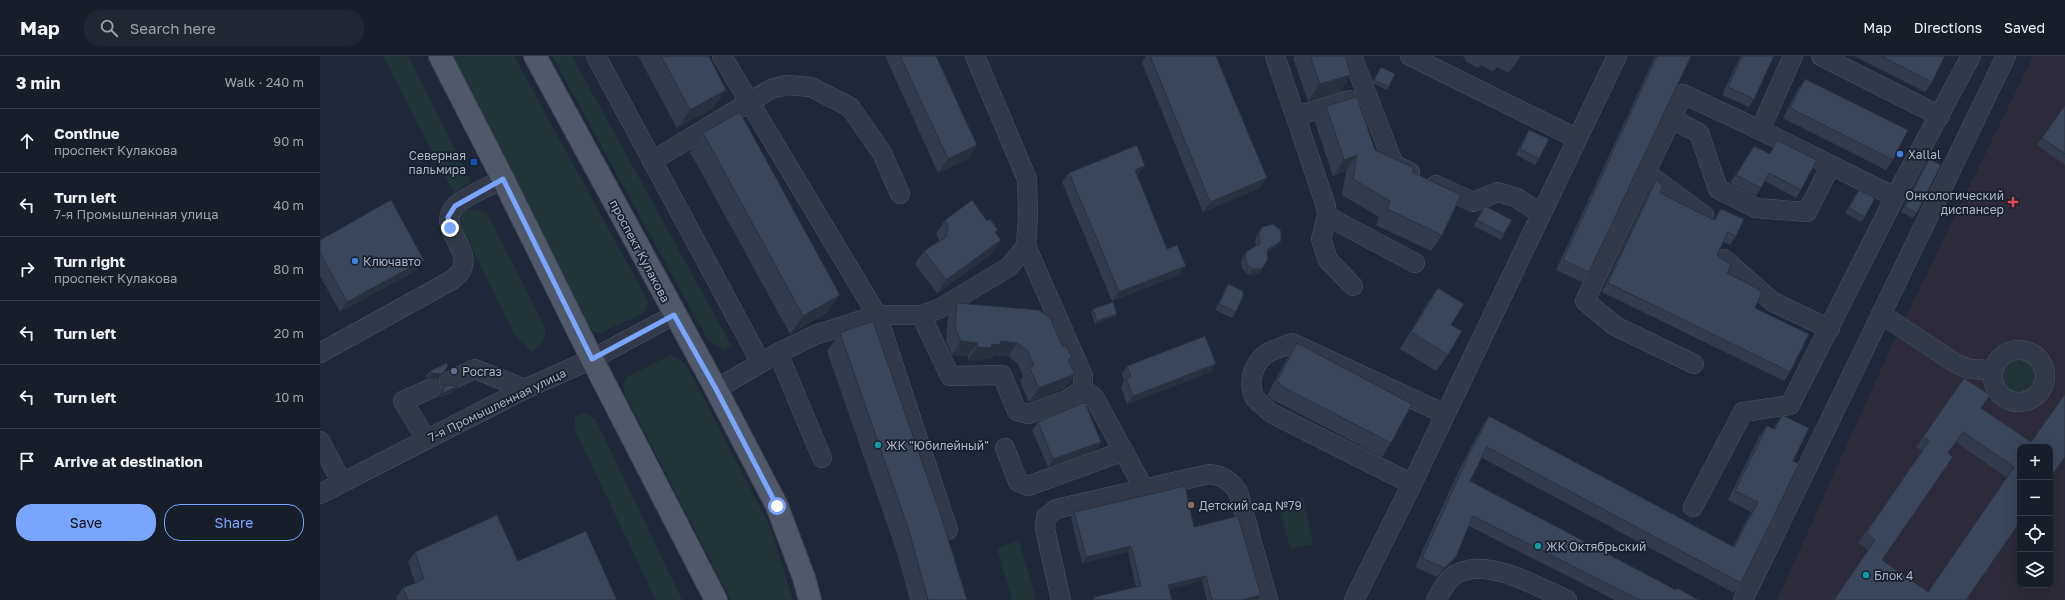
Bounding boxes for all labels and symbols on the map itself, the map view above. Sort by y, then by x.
place label: Xallal [1908,147,1941,162]
place label: Северная пальмира [409,148,466,177]
marker: Xallal [1895,149,1905,159]
marker: Северная пальмира [469,157,479,167]
place label: Онкологический диспансер [1905,188,2004,217]
marker: Онкологический диспансер [2007,196,2019,208]
street label: проспект Кулакова [607,197,673,305]
route end [441,219,459,237]
place label: Ключавто [363,254,421,269]
marker: Ключавто [350,256,360,266]
place label: Росгаз [462,364,502,379]
street label: 7-я Промышленная улица [425,365,569,445]
marker: Росгаз [449,366,459,376]
place label: ЖК "Юбилейный" [886,438,989,453]
marker: ЖК "Юбилейный" [873,440,883,450]
route start [768,497,786,515]
place label: Детский сад №79 [1199,498,1302,513]
marker: Детский сад №79 [1186,500,1196,510]
place label: ЖК Октябрьский [1546,539,1646,554]
marker: ЖК Октябрьский [1533,541,1543,551]
place label: Блок 4 [1874,568,1913,583]
marker: Блок 4 [1861,570,1871,580]

